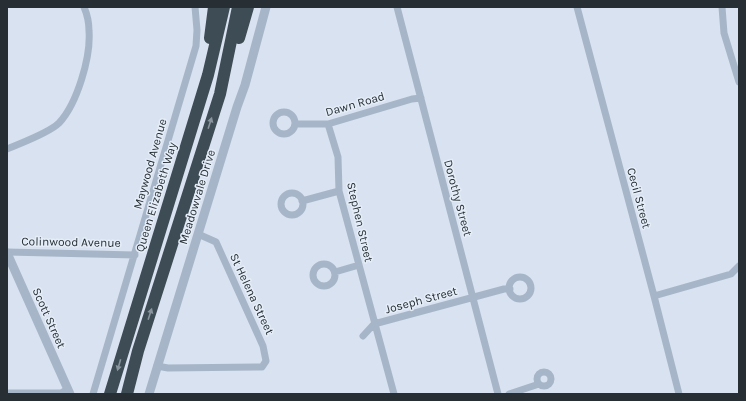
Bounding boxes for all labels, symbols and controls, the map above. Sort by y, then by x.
street label: Dawn Road [324,89,386,119]
street label: Maywood Avenue [130,117,170,211]
one-way arrow [208,117,214,129]
street label: Queen Elizabeth Way [133,140,179,254]
street label: Meadowvale Drive [176,148,218,246]
street label: Dorothy Street [441,158,475,238]
street label: Cecil Street [624,166,654,230]
street label: Stephen Street [344,181,376,264]
street label: Colinwood Avenue [21,234,121,250]
street label: St Helena Street [227,251,277,337]
street label: Joseph Street [383,284,459,316]
street label: Scott Street [29,286,69,351]
one-way arrow [147,308,153,320]
one-way arrow [116,359,122,371]

